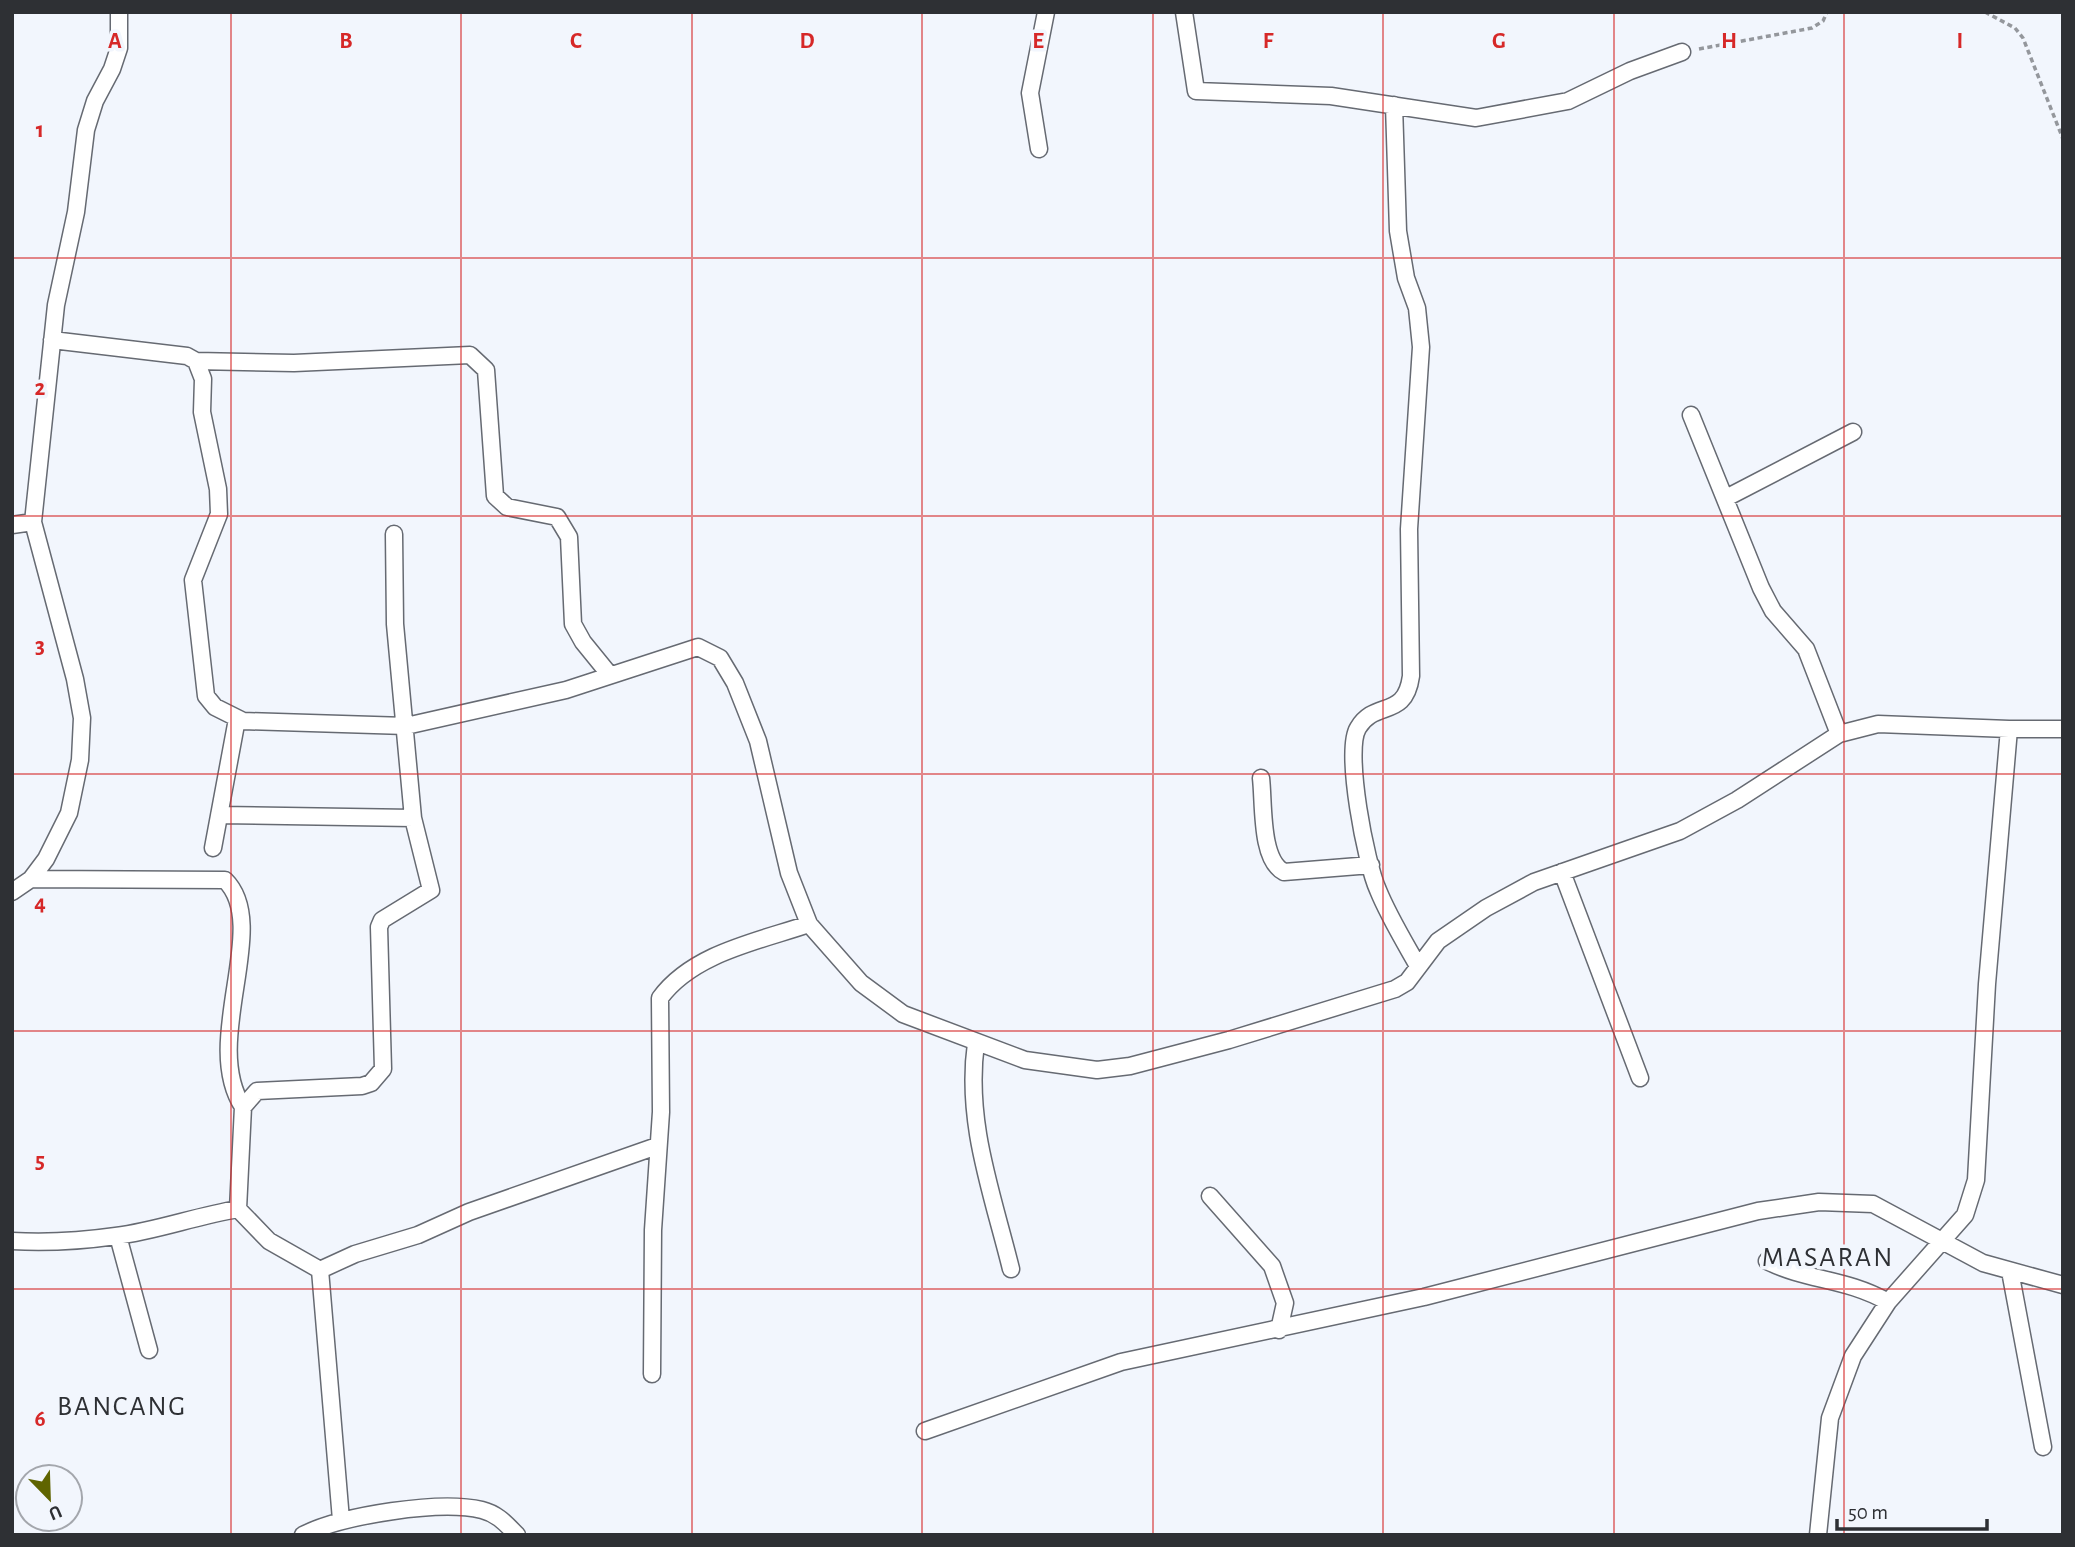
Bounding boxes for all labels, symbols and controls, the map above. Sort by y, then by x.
text: A [108,30,122,53]
text: B [339,30,353,53]
text: C [570,30,582,53]
text: D [799,30,815,53]
text: E [1032,30,1044,53]
text: F [1263,30,1274,53]
text: G [1492,30,1506,53]
text: H [1721,30,1737,53]
text: I [1957,30,1963,53]
text: 1 [36,119,44,142]
text: 2 [35,377,46,400]
text: 3 [35,635,45,658]
text: 4 [34,892,46,915]
text: 5 [35,1150,45,1173]
district label: MASARAN [1762,1244,1894,1272]
district label: BANCANG [57,1393,187,1421]
text: 6 [34,1408,46,1431]
north arrow [14,1463,84,1533]
scale bar [1837,1488,1988,1532]
text: U [46,1501,64,1523]
text: 50 m [1848,1502,1888,1523]

